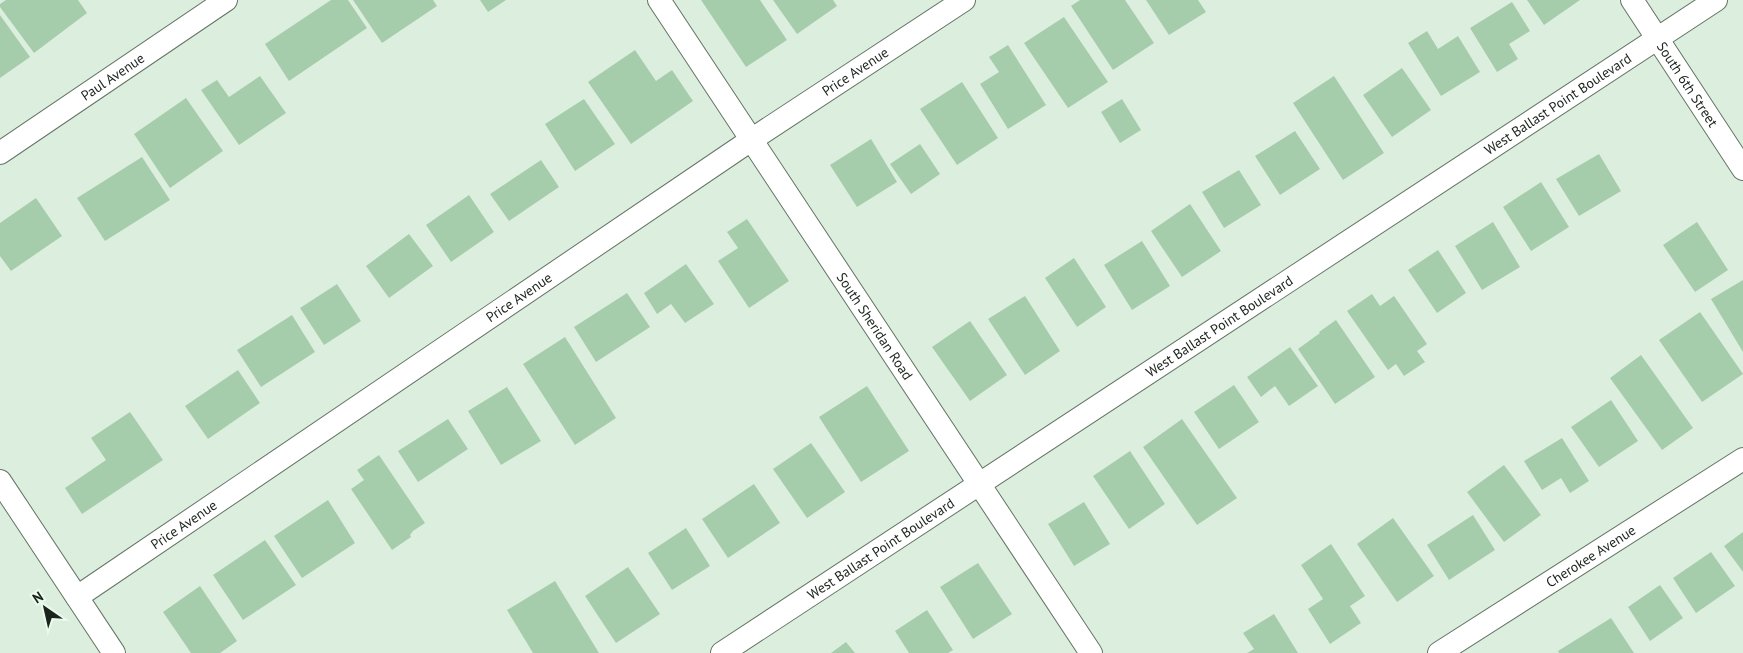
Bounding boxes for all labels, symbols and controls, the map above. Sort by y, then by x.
street label: South 6th Street [1653,38,1722,131]
street label: Price Avenue [818,43,892,100]
street label: Paul Avenue [77,49,148,105]
street label: West Ballast Point Boulevard [1481,49,1635,159]
street label: Price Avenue [482,269,556,326]
street label: South Sheridan Road [833,269,917,383]
street label: West Ballast Point Boulevard [1142,272,1296,381]
street label: West Ballast Point Boulevard [804,494,958,603]
street label: Price Avenue [147,496,220,553]
street label: Cherokee Avenue [1543,521,1639,591]
north arrow [20,583,70,633]
text: N [29,587,47,607]

